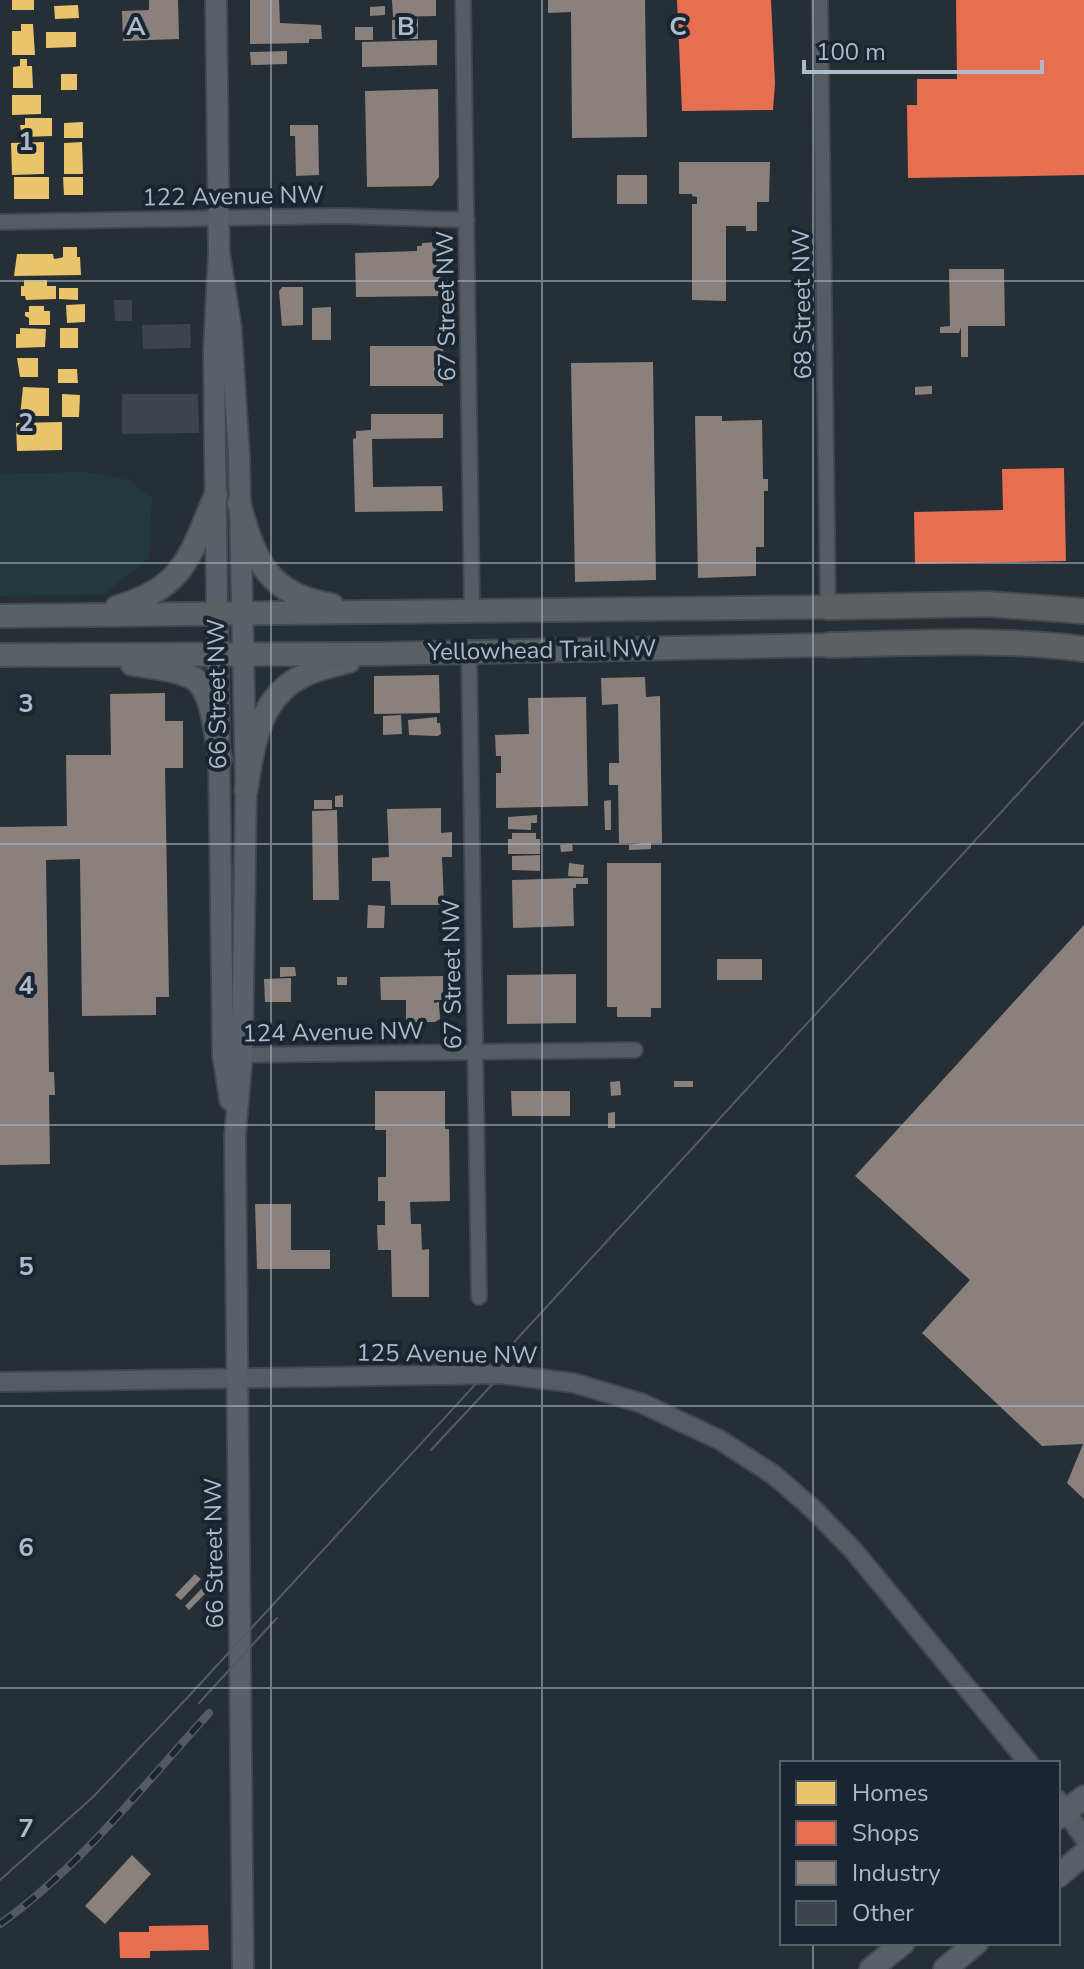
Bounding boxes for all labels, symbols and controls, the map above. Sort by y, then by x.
text: A [126,9,146,44]
text: B [397,9,415,44]
text: C [669,9,687,44]
scale bar [804,24,1042,74]
text: 100 m [816,36,886,68]
text: 1 [18,124,34,159]
street label: 122 Avenue NW [142,178,324,214]
street label: 68 Street NW [785,228,819,380]
street label: 67 Street NW [429,230,463,382]
text: 2 [18,405,34,440]
street label: 66 Street NW [200,618,234,770]
street label: Yellowhead Trail NW [426,632,657,668]
text: 3 [18,686,34,721]
street label: 67 Street NW [435,898,469,1050]
text: 4 [18,968,34,1003]
street label: 124 Avenue NW [242,1014,424,1050]
text: 5 [18,1249,34,1284]
street label: 125 Avenue NW [356,1336,538,1372]
street label: 66 Street NW [197,1477,231,1629]
text: 6 [18,1530,34,1565]
legend [780,1761,1060,1945]
text: Homes [852,1777,928,1809]
text: 7 [18,1811,34,1846]
text: Shops [852,1817,919,1849]
text: Industry [852,1857,941,1889]
text: Other [852,1897,914,1929]

